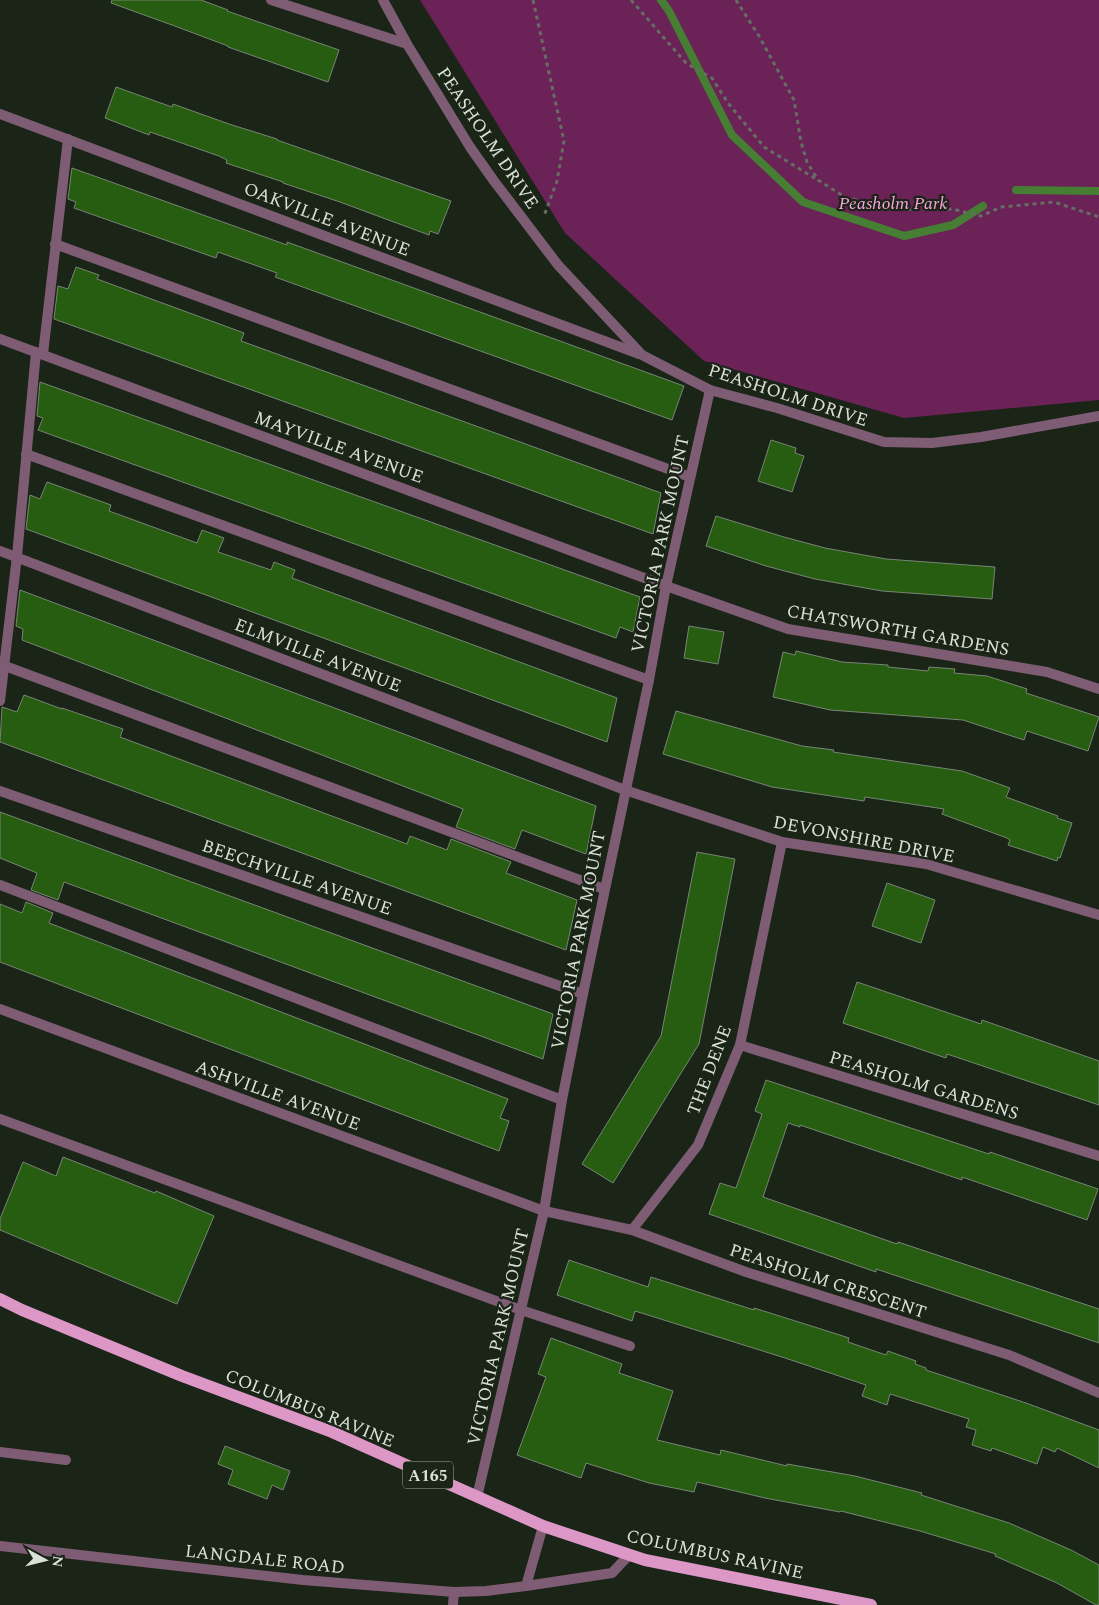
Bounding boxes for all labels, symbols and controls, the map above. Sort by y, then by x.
street label: PEASHOLM DRIVE [430,62,545,215]
street label: OAKVILLE AVENUE [240,175,414,264]
park label: Peasholm Park [838,190,948,217]
street label: PEASHOLM DRIVE [705,357,871,434]
street label: MAYVILLE AVENUE [250,404,427,491]
street label: VICTORIA PARK MOUNT [624,433,697,656]
street label: CHATSWORTH GARDENS [785,598,1011,663]
street label: ELMVILLE AVENUE [230,611,405,700]
street label: DEVONSHIRE DRIVE [771,809,957,870]
street label: VICTORIA PARK MOUNT [544,829,613,1052]
street label: BEECHVILLE AVENUE [198,832,395,923]
street label: THE DENE [680,1021,739,1119]
street label: PEASHOLM GARDENS [826,1044,1022,1127]
street label: ASHVILLE AVENUE [191,1053,364,1138]
street label: VICTORIA PARK MOUNT [460,1226,537,1448]
street label: PEASHOLM CRESCENT [726,1237,930,1326]
street label: COLUMBUS RAVINE [221,1362,399,1455]
road number: A165 [403,1462,453,1488]
street label: COLUMBUS RAVINE [624,1523,806,1586]
north arrow [20,1535,70,1585]
street label: LANGDALE ROAD [184,1538,346,1581]
text: N [46,1555,69,1568]

